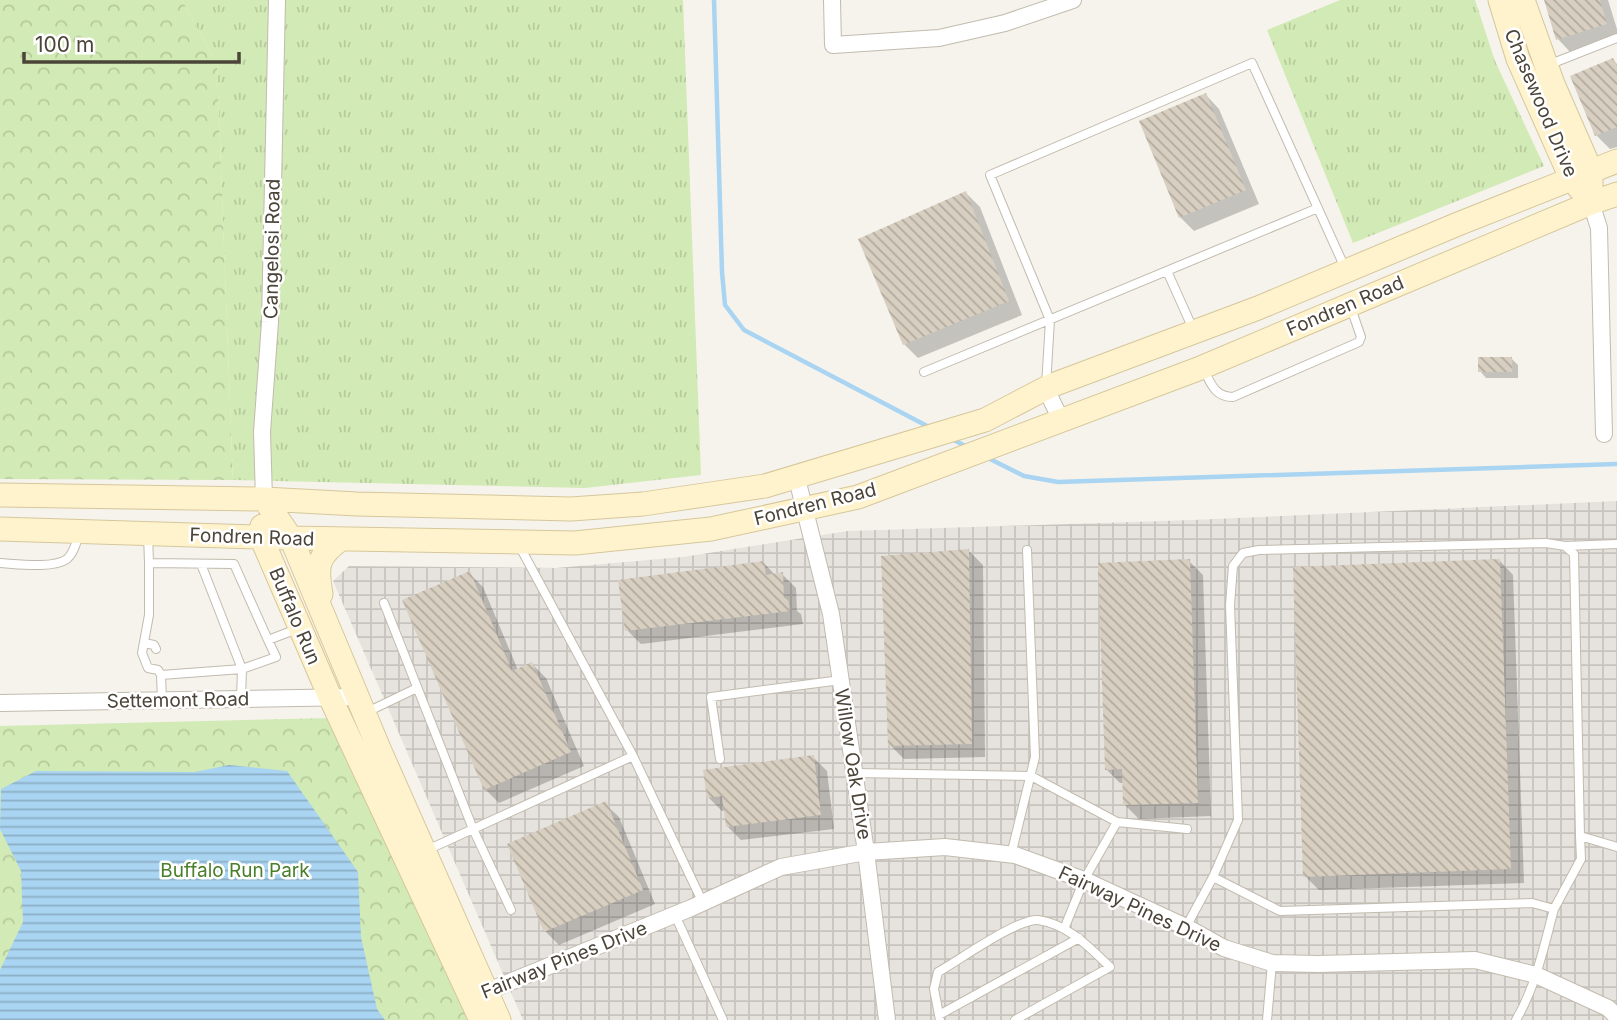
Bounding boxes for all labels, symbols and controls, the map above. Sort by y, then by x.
scale bar [24,21,240,65]
street label: Chasewood Drive [1499,25,1583,181]
text: 100 m [35,32,94,57]
street label: Cangelosi Road [259,179,285,319]
street label: Fondren Road [1283,271,1407,341]
street label: Fondren Road [752,478,878,530]
street label: Fondren Road [189,523,315,551]
street label: Buffalo Run [264,564,326,668]
street label: Settemont Road [106,687,250,713]
street label: Willow Oak Drive [830,687,876,841]
park label: Buffalo Run Park [160,859,310,882]
street label: Fairway Pines Drive [1055,861,1225,957]
street label: Fairway Pines Drive [478,916,650,1004]

